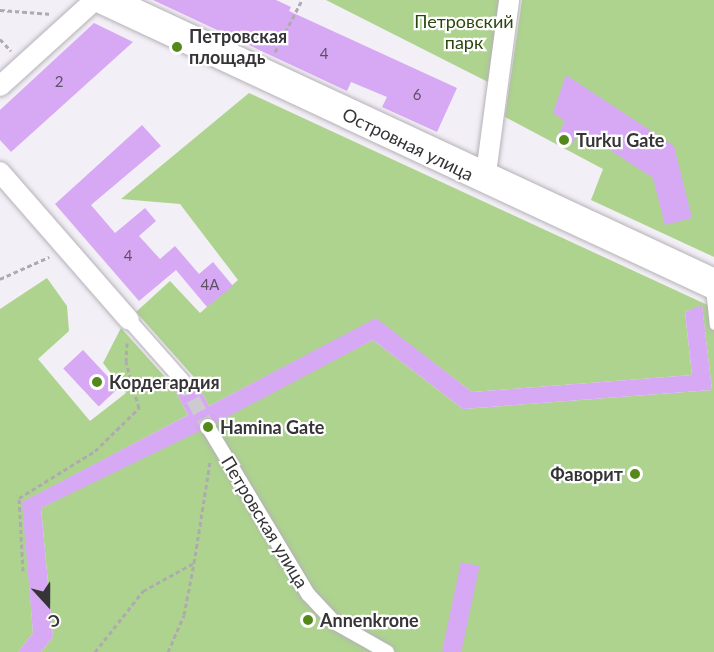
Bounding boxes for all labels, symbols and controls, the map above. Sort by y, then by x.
park label: Петровский парк [414,11,514,54]
place label: Петровская площадь [189,26,287,68]
marker: Петровская площадь [170,40,184,54]
house number: 4 [320,45,328,63]
house number: 2 [55,73,63,91]
house number: 6 [413,86,421,104]
street label: Островная улица [339,103,477,185]
place label: Turku Gate [576,129,664,151]
marker: Turku Gate [557,133,571,147]
house number: 4 [124,247,132,265]
house number: 4А [201,276,219,294]
place label: Кордегардия [109,371,220,393]
marker: Кордегардия [90,375,104,389]
place label: Hamina Gate [220,416,324,438]
marker: Hamina Gate [201,420,215,434]
street label: Петровская улица [217,452,313,592]
place label: Фаворит [550,463,623,485]
marker: Фаворит [628,467,642,481]
north arrow [18,574,78,634]
place label: Annenkrone [320,609,419,631]
text: С [46,611,63,632]
marker: Annenkrone [301,613,315,627]

